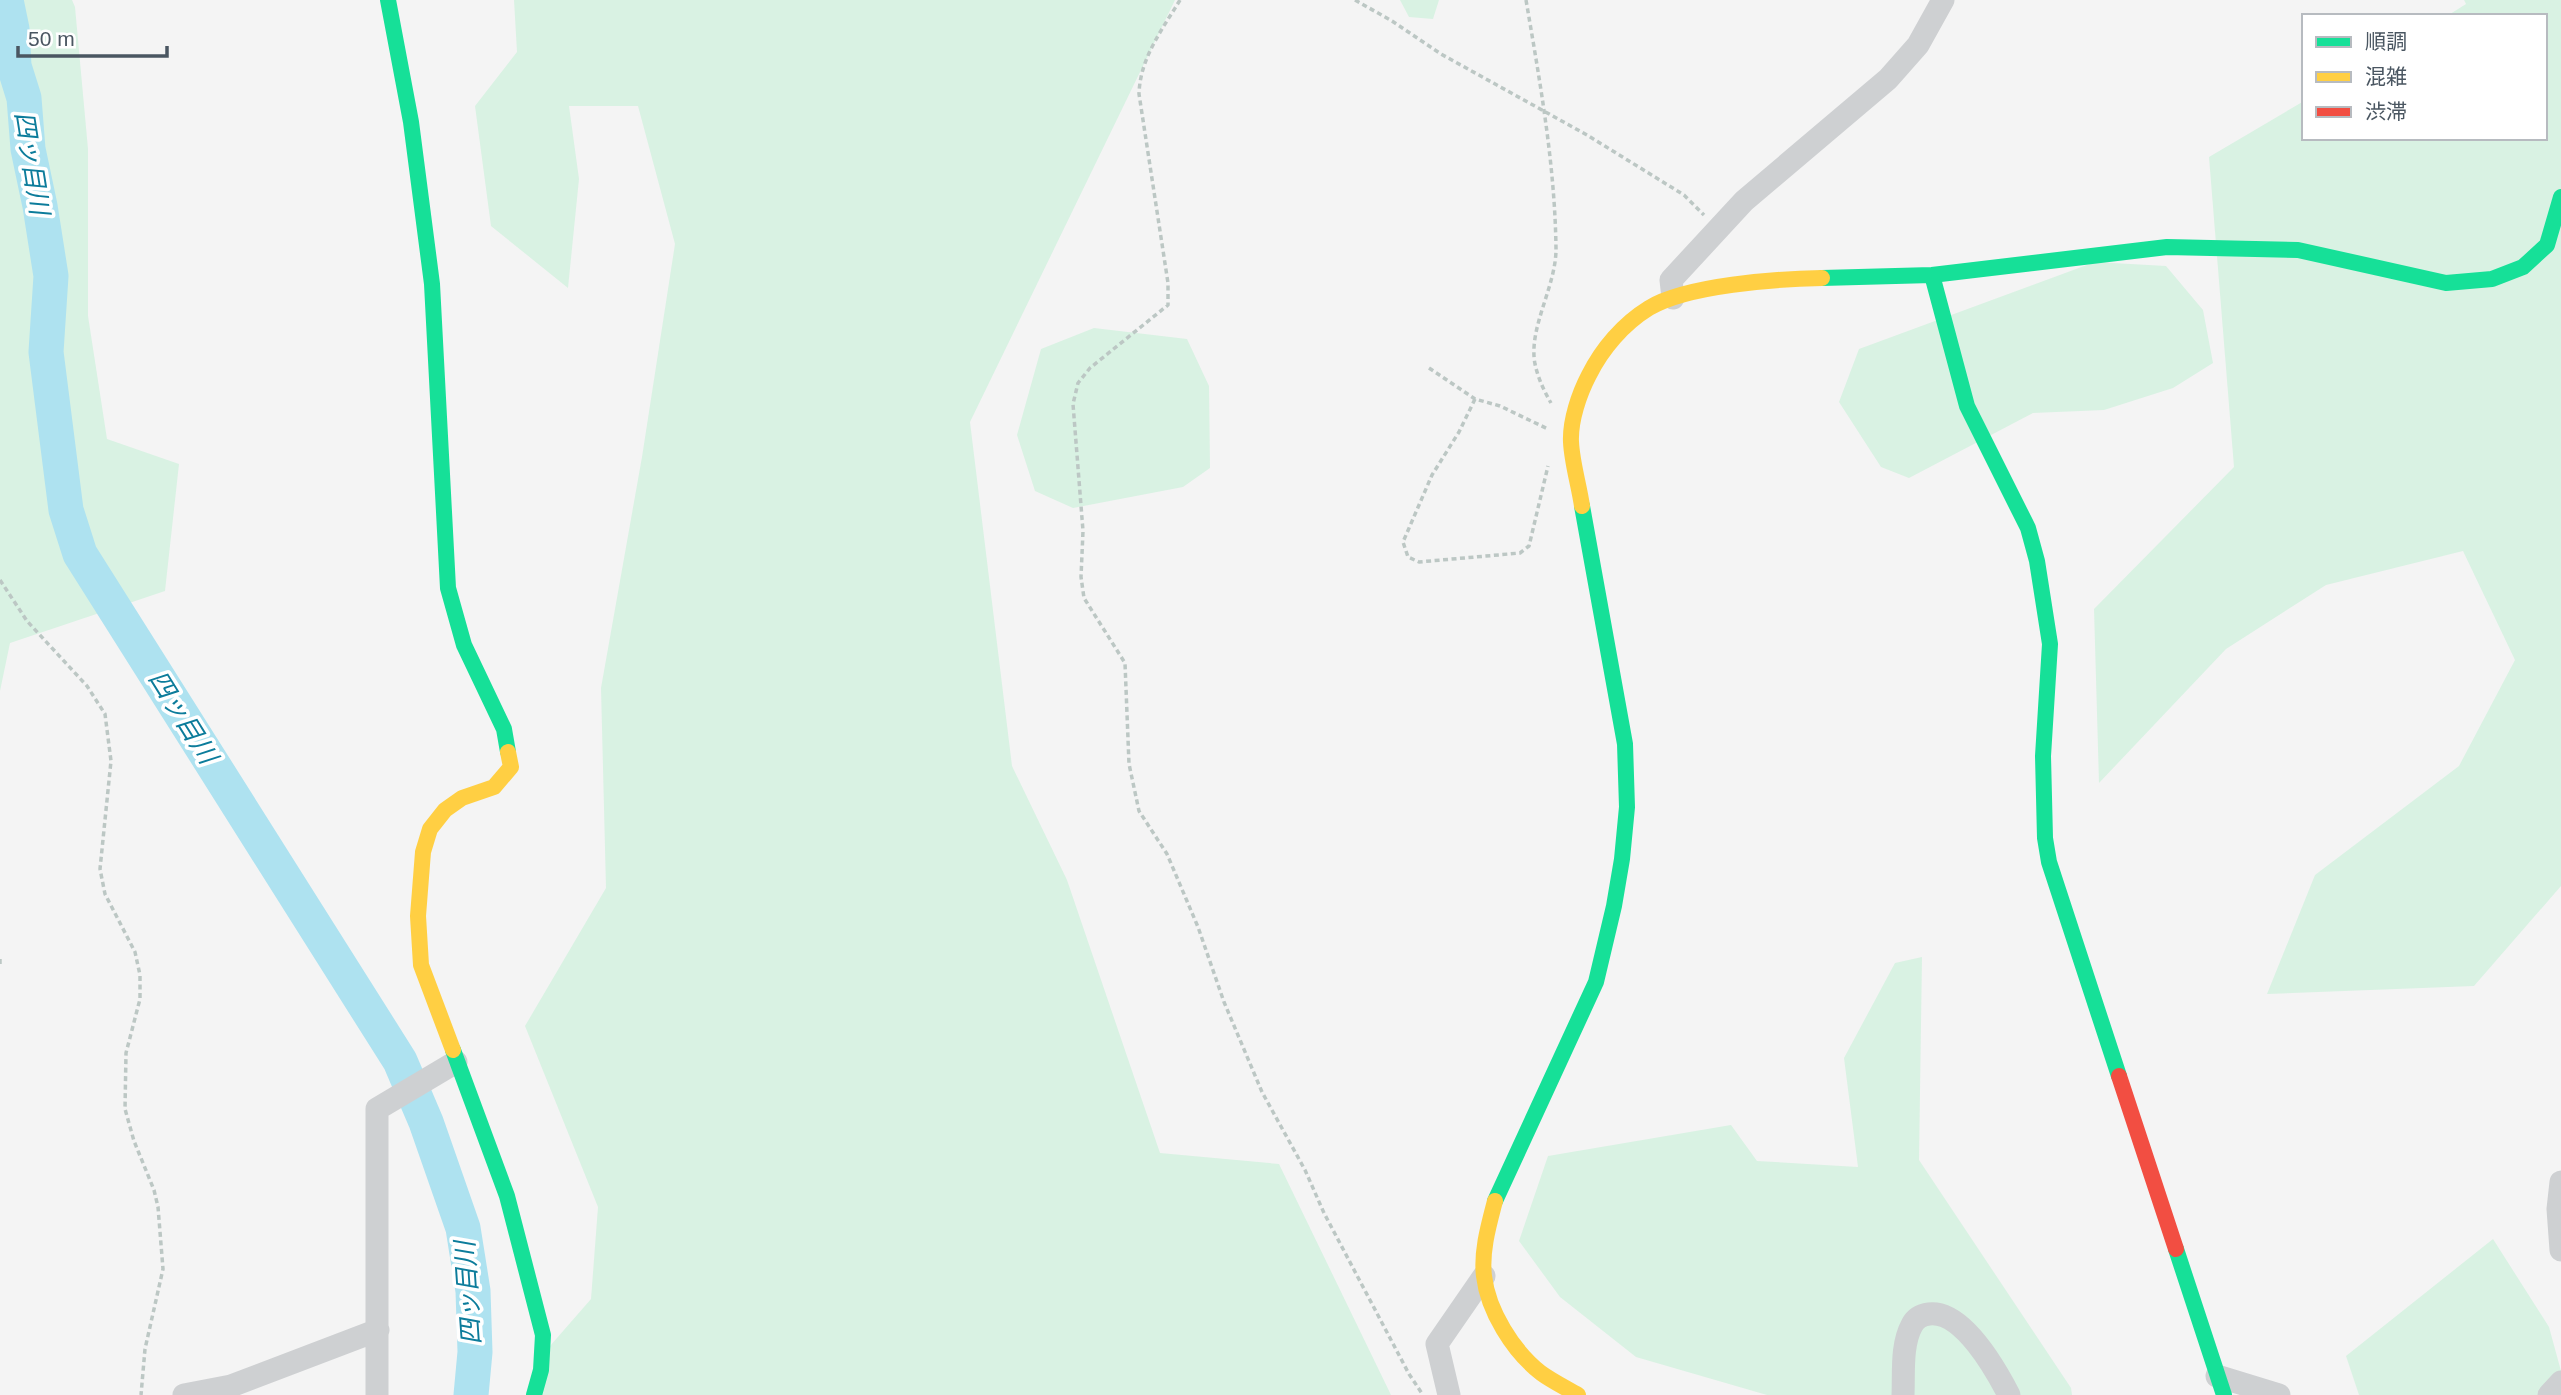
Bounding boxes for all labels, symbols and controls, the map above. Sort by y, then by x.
scale bar [18,14,166,58]
legend [2302,14,2547,140]
text: 50 m [28,27,75,50]
text: 順調 [2365,30,2407,53]
text: 混雑 [2365,65,2407,88]
text: 渋滞 [2365,100,2407,123]
water label: 四ッ目川 [9,109,55,220]
water label: 四ッ目川 [143,665,225,772]
water label: 四ッ目川 [449,1237,487,1346]

